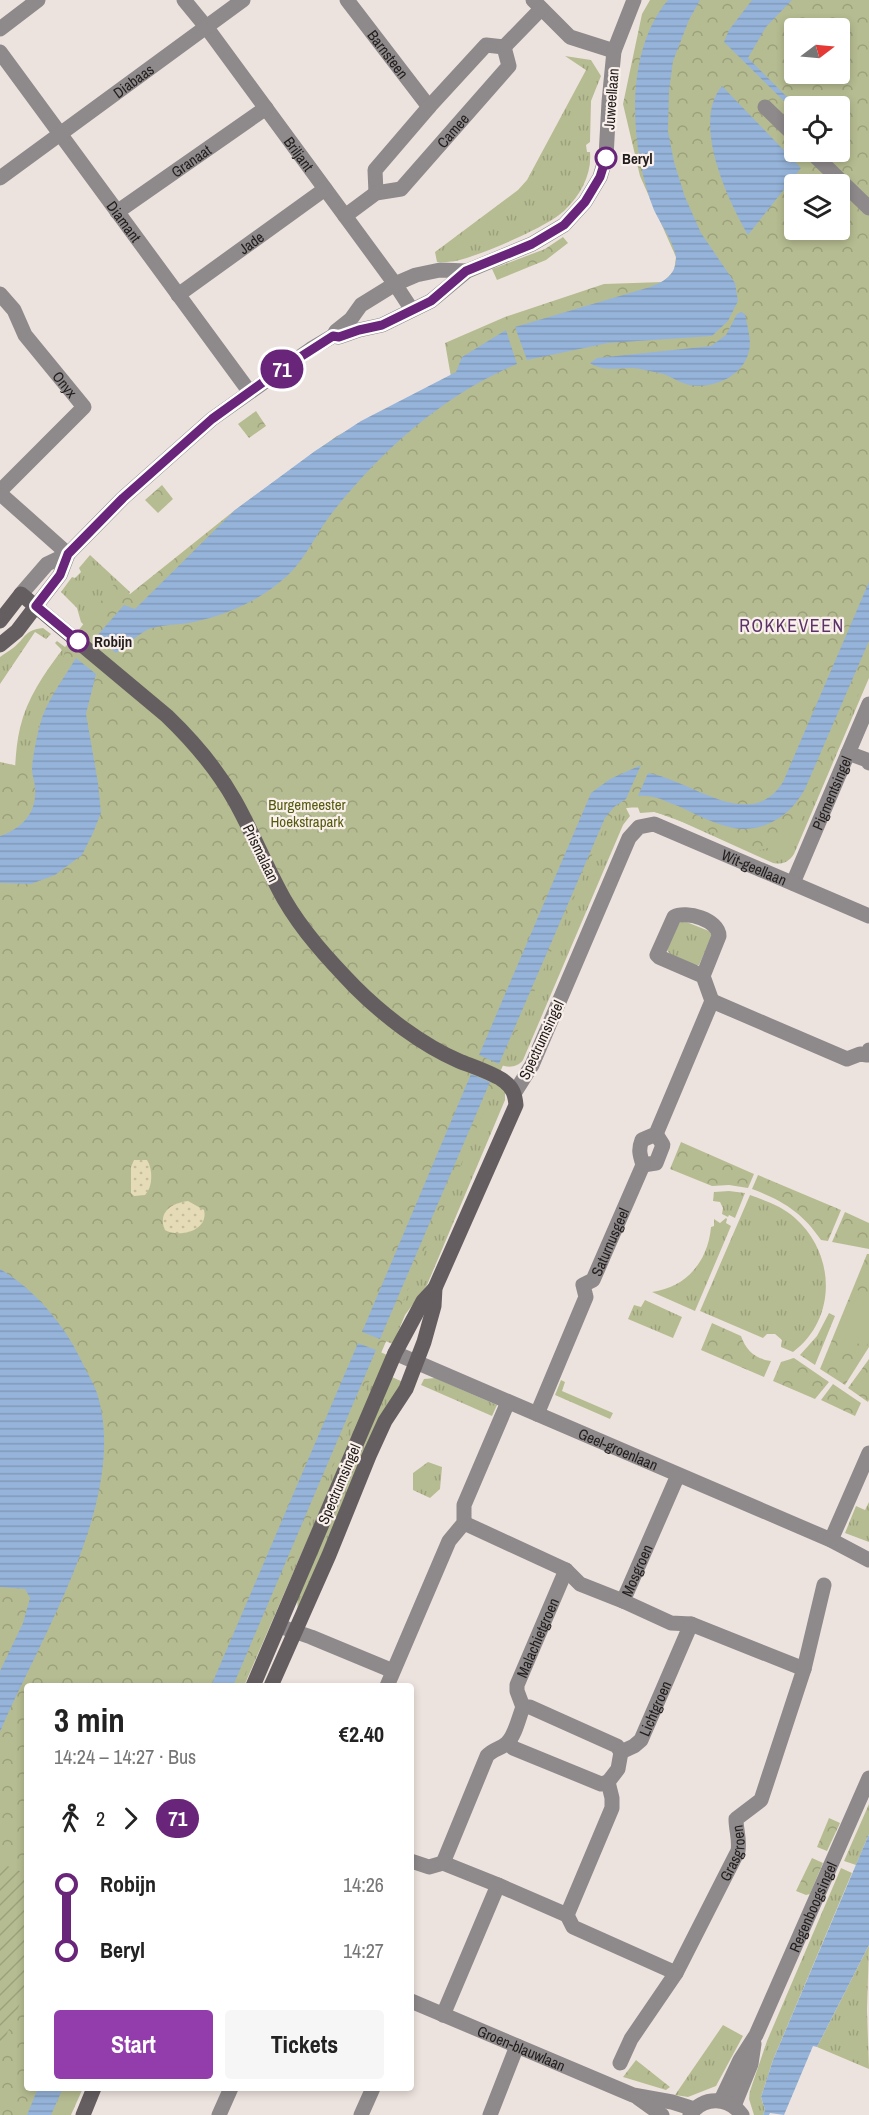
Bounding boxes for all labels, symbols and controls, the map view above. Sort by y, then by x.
north arrow [784,18,850,84]
map controls [784,18,850,240]
street label: Barnsteen [363,25,414,83]
street label: Diabaas [108,58,158,103]
street label: Juweellaan [598,68,624,130]
button: locate [784,96,850,162]
street label: Camee [432,108,474,152]
street label: Briljant [279,132,319,176]
street label: Granaat [167,139,216,182]
marker: Beryl [595,147,617,169]
place label: Beryl [622,148,653,169]
button: layers [784,174,850,240]
street label: Diamant [102,196,147,247]
street label: Jade [234,226,268,259]
line badge: 71 [255,350,309,388]
text: 71 [272,355,292,384]
street label: Onyx [48,366,83,402]
district label: ROKKEVEEN [739,613,845,638]
marker: Robijn [67,630,89,652]
place label: Robijn [94,631,132,652]
street label: Pigmentsingel [806,752,856,833]
park label: Burgemeester Hoekstrapark [268,794,346,832]
street label: Prismalaan [238,820,284,886]
street label: Wit-geellaan [718,844,790,890]
street label: Spectrumsingel [513,997,569,1083]
street label: Saturnusgeel [585,1204,634,1279]
street label: Geel-groenlaan [575,1422,661,1475]
street label: Spectrumsingel [313,1441,365,1527]
street label: Mosgroen [616,1541,657,1599]
street label: Malachietgroen [511,1594,563,1681]
street label: Lichtgroen [633,1677,676,1739]
text: 3 min [54,1698,125,1742]
text: €2.40 [339,1719,384,1749]
text: 14:24 – 14:27 · Bus [54,1743,196,1770]
icon: walk [54,1802,87,1835]
icon: forward [114,1802,147,1835]
text: 71 [168,1804,187,1833]
text: 2 [96,1805,105,1832]
street label: Grasgroen [714,1824,749,1884]
street label: Regenboogsingel [783,1858,841,1955]
text: Robijn [100,1869,156,1899]
text: 14:26 [343,1871,384,1898]
text: Beryl [100,1935,145,1965]
text: 14:27 [343,1937,384,1964]
button: Start [54,2010,213,2079]
button: Tickets [225,2010,384,2079]
street label: Groen-blauwlaan [474,2020,569,2076]

